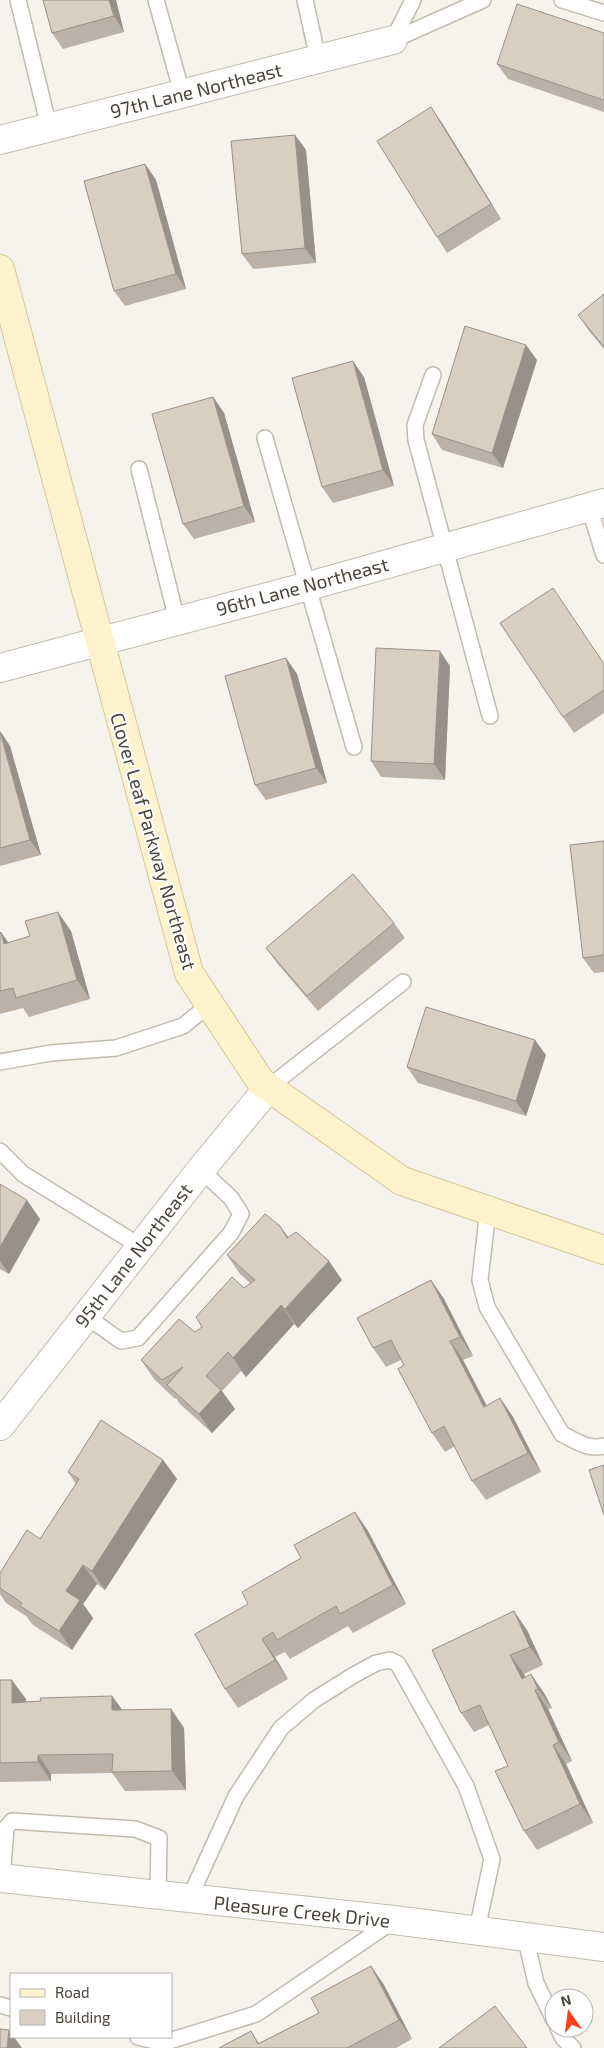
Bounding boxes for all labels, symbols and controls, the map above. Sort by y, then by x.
street label: 97th Lane Northeast [108,58,284,122]
street label: 96th Lane Northeast [213,552,391,620]
street label: Clover Leaf Parkway Northeast [106,710,202,972]
street label: 95th Lane Northeast [69,1178,197,1332]
street label: Pleasure Creek Drive [213,1890,391,1932]
legend [10,1973,172,2038]
text: Road [55,1983,90,2001]
north arrow [544,1988,594,2038]
text: N [559,1990,573,2009]
text: Building [55,2008,111,2026]

